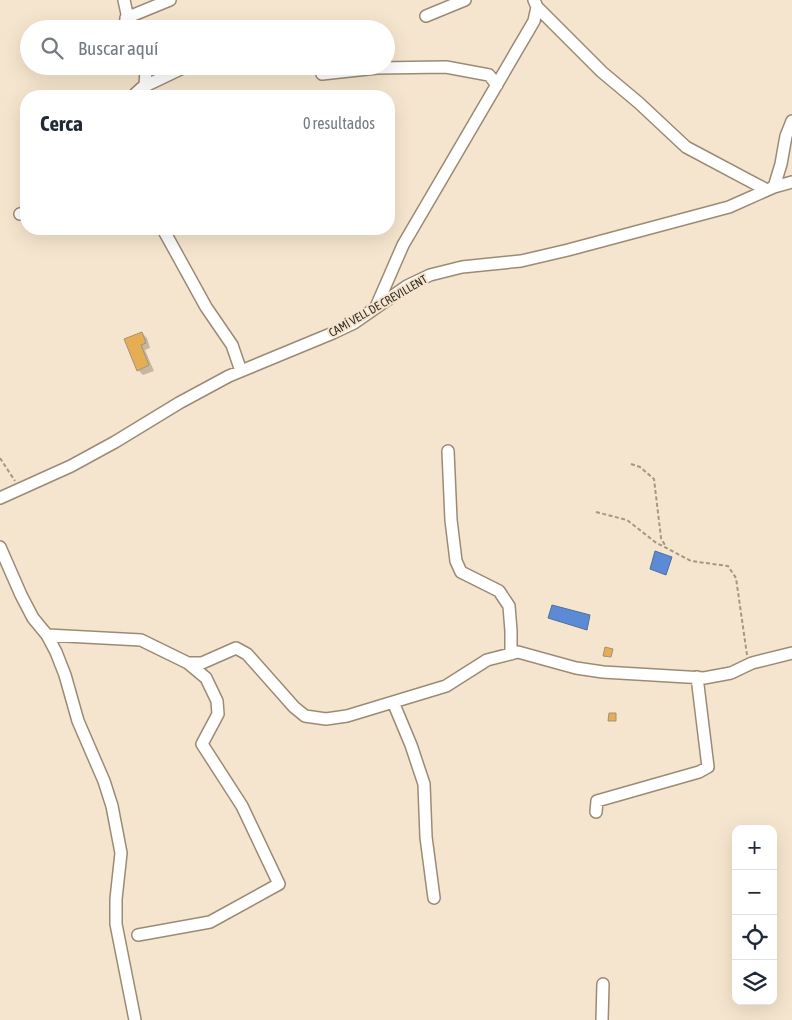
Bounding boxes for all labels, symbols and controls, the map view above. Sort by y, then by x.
search box [20,20,395,75]
icon: search [38,34,66,62]
text: Buscar aquí [78,37,158,59]
text: Cerca [40,111,83,135]
text: 0 resultados [303,114,375,132]
street label: CAMÍ VELL DE CREVILLENT [326,272,430,340]
map controls [732,825,777,1005]
button: + [732,825,777,870]
button: − [732,870,777,915]
button: locate [732,915,777,960]
button: layers [732,960,777,1005]

